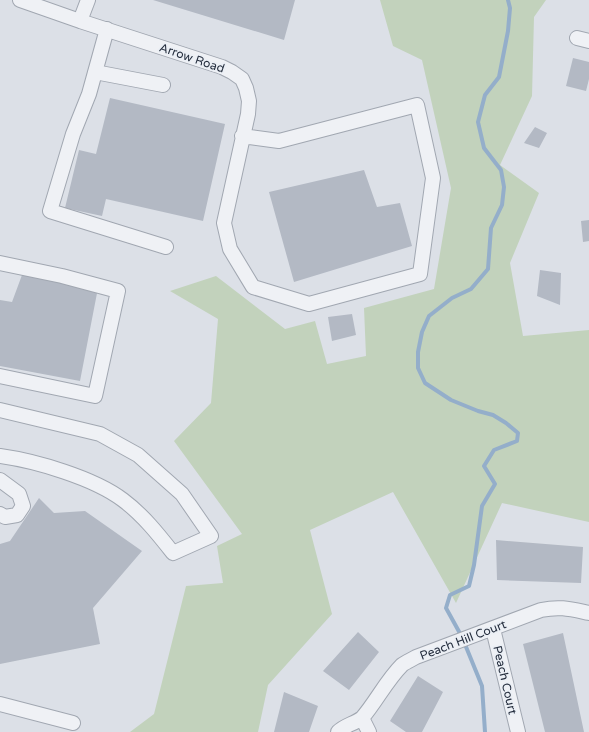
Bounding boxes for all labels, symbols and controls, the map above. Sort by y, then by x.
street label: Arrow Road [158,40,226,76]
street label: Peach Hill Court [418,617,508,663]
street label: Peach Court [490,644,520,716]

